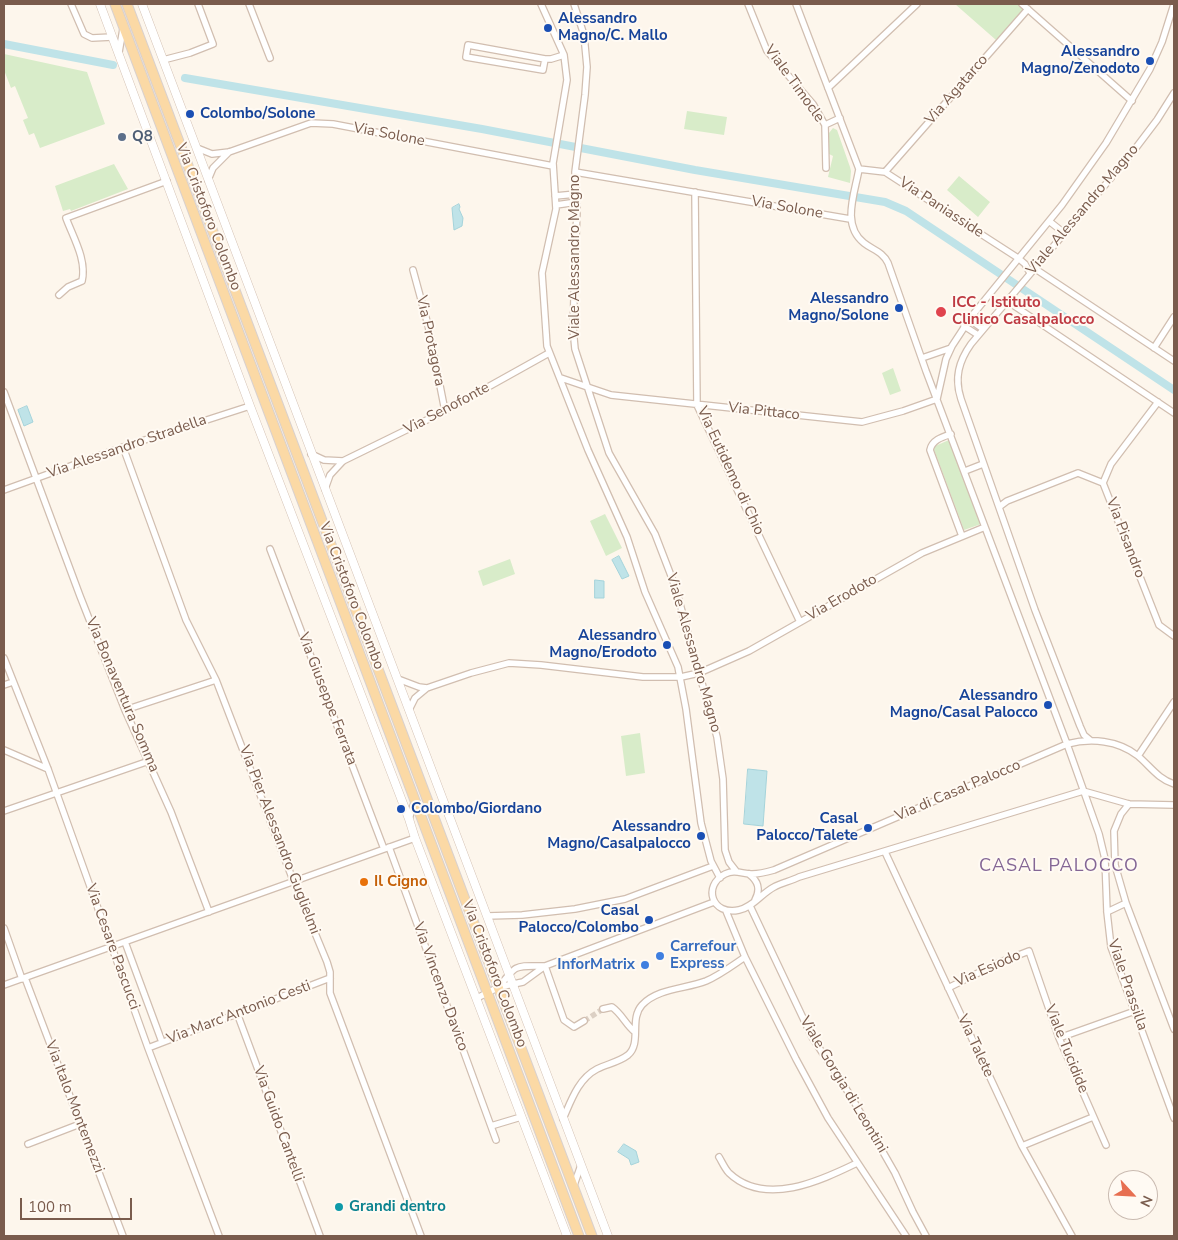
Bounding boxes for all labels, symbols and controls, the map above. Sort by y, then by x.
place label: Alessandro Magno/C. Mallo [558,10,668,45]
marker: Alessandro Magno/C. Mallo [542,22,554,34]
street label: Viale Timocle [760,42,828,126]
place label: Alessandro Magno/Zenodoto [1021,43,1140,78]
street label: Via Agatarco [922,51,992,129]
marker: Alessandro Magno/Zenodoto [1144,55,1156,67]
place label: Colombo/Solone [200,105,315,123]
marker: Colombo/Solone [184,108,196,120]
street label: Via Solone [352,119,426,151]
place label: Q8 [132,128,153,146]
marker: Q8 [116,131,128,143]
street label: Via Cristoforo Colombo [172,141,244,293]
street label: Viale Alessandro Magno [1023,141,1143,279]
street label: Via Paniasside [895,174,987,242]
street label: Viale Alessandro Magno [566,175,584,339]
street label: Via Solone [750,193,824,223]
place label: Alessandro Magno/Solone [788,290,889,325]
street label: Via Protagora [412,294,448,388]
place label: ICC - Istituto Clinico Casalpalocco [952,294,1094,329]
marker: Alessandro Magno/Solone [893,302,905,314]
marker: ICC - Istituto Clinico Casalpalocco [934,305,948,319]
street label: Via Senofonte [401,379,493,439]
street label: Via Pittaco [727,399,801,425]
street label: Via Eutidemo di Chio [692,404,768,538]
street label: Via Alessandro Stradella [45,411,209,483]
street label: Via Pisandro [1101,495,1149,581]
street label: Via Cristoforo Colombo [315,520,387,672]
street label: Viale Alessandro Magno [662,571,724,735]
street label: Via Erodoto [804,571,880,625]
street label: Via Bonaventura Somma [81,615,163,775]
place label: Alessandro Magno/Erodoto [549,627,657,662]
street label: Via Giuseppe Ferrata [293,630,361,768]
marker: Alessandro Magno/Erodoto [661,639,673,651]
place label: Alessandro Magno/Casal Palocco [890,687,1038,722]
marker: Alessandro Magno/Casal Palocco [1042,699,1054,711]
street label: Via Pier Alessandro Guglielmi [235,743,323,937]
street label: Via di Casal Palocco [892,756,1024,826]
place label: Colombo/Giordano [411,800,542,818]
marker: Colombo/Giordano [395,803,407,815]
place label: Casal Palocco/Talete [756,810,858,845]
place label: Alessandro Magno/Casalpalocco [547,818,691,853]
marker: Casal Palocco/Talete [862,822,874,834]
marker: Alessandro Magno/Casalpalocco [695,830,707,842]
district label: CASAL PALOCCO [977,856,1141,878]
place label: Il Cigno [374,873,428,891]
marker: Il Cigno [358,876,370,888]
street label: Via Cesare Pascucci [81,882,143,1012]
street label: Via Cristoforo Colombo [458,898,530,1050]
place label: Casal Palocco/Colombo [519,902,639,937]
marker: Casal Palocco/Colombo [643,914,655,926]
street label: Via Vincenzo Davico [408,920,472,1054]
street label: Viale Prassilla [1103,937,1151,1033]
place label: Carrefour Express [670,938,736,973]
street label: Via Esiodo [952,946,1024,992]
marker: Carrefour Express [654,950,666,962]
place label: InforMatrix [557,956,635,974]
marker: InforMatrix [639,959,651,971]
street label: Via Marc'Antonio Cesti [165,977,313,1049]
street label: Viale Tucidide [1040,1002,1092,1096]
street label: Via Talete [953,1012,997,1080]
street label: Viale Gorgia di Leontini [795,1013,891,1157]
street label: Via Italo Montemezzi [40,1038,108,1176]
street label: Via Guido Cantelli [249,1064,307,1184]
north arrow [1108,1170,1158,1220]
scale bar [22,1188,135,1220]
text: N [1135,1192,1157,1210]
text: 100 m [28,1197,72,1217]
place label: Grandi dentro [349,1198,446,1216]
marker: Grandi dentro [333,1201,345,1213]

